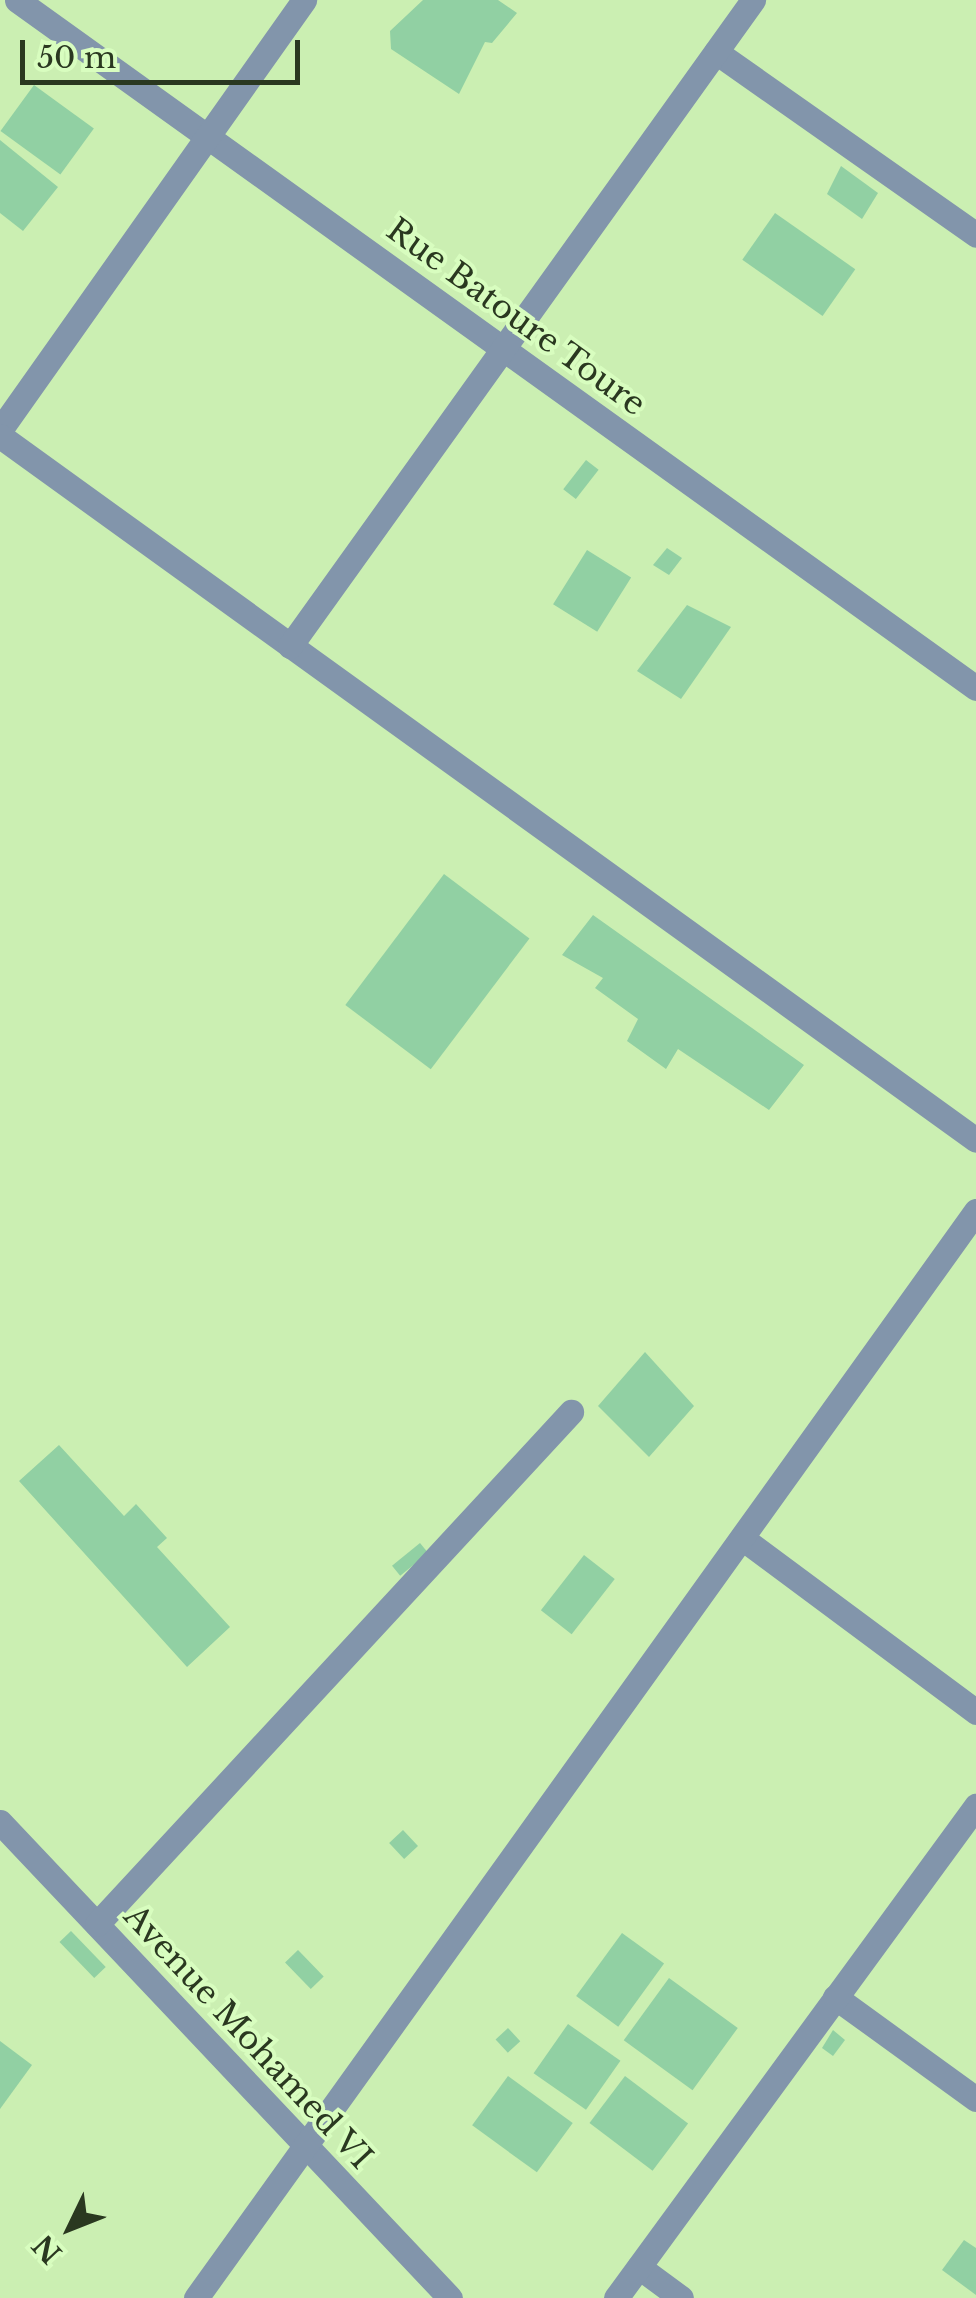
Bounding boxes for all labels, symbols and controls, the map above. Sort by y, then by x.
scale bar [25,20,305,82]
text: 50 m [37,39,116,76]
street label: Rue Batoure Toure [379,210,653,424]
street label: Avenue Mohamed VI [115,1897,381,2177]
north arrow [20,2178,120,2278]
text: N [26,2227,69,2270]

